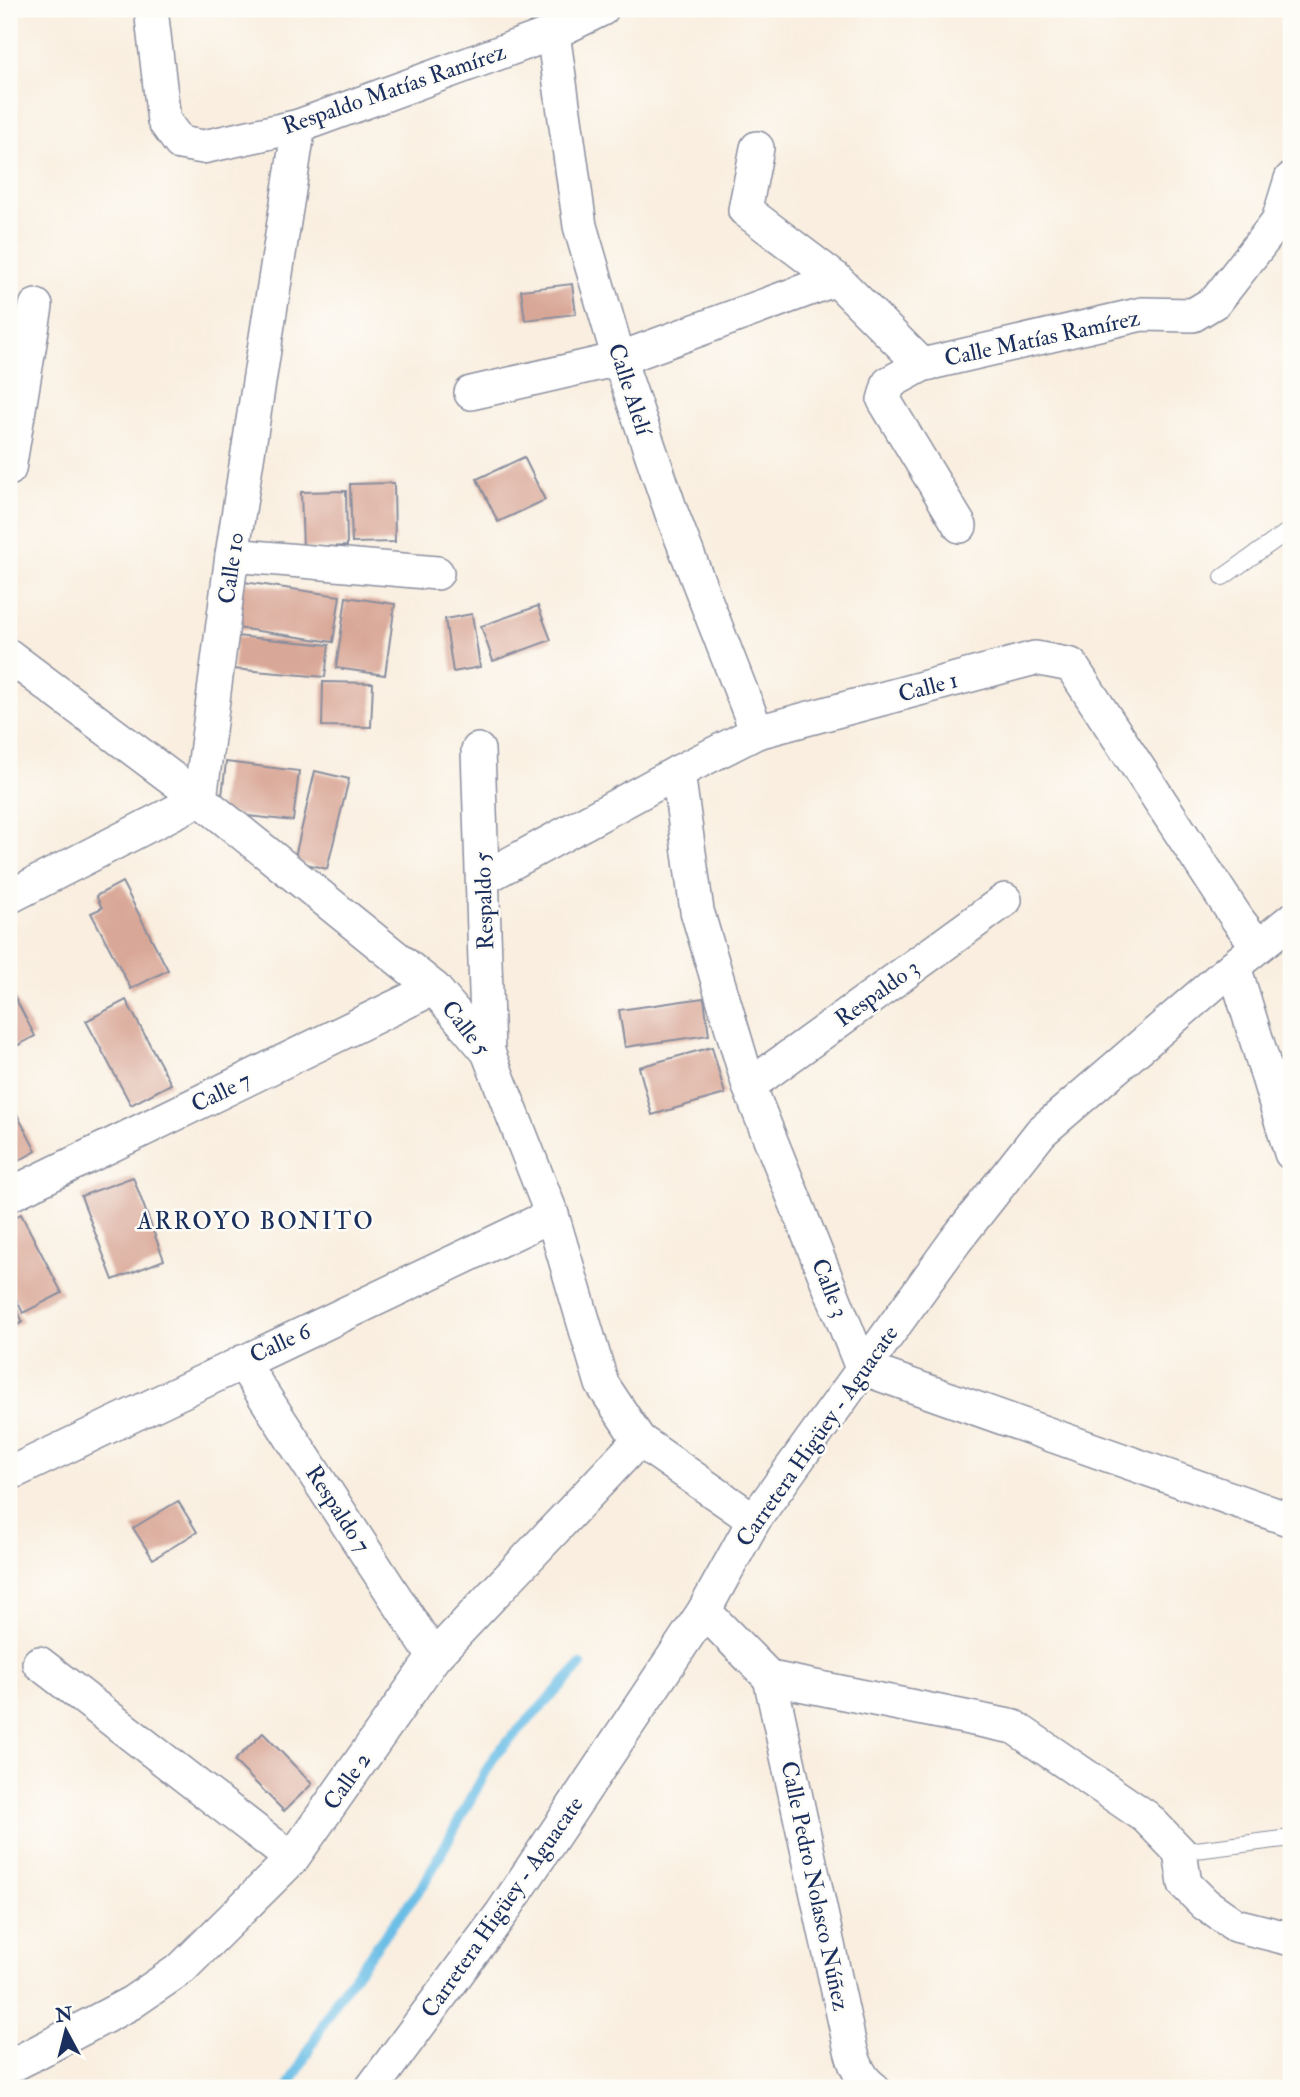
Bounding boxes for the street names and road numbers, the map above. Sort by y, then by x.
street label: Respaldo Matías Ramírez [278,37,510,142]
street label: Calle Matías Ramírez [942,303,1142,373]
street label: Calle Alelí [602,340,659,440]
street label: Calle 10 [212,530,250,606]
street label: Calle 1 [895,665,961,709]
street label: Respaldo 5 [468,851,501,950]
street label: Respaldo 3 [829,953,925,1034]
street label: Calle 5 [435,994,497,1062]
street label: Calle 7 [186,1065,256,1119]
street label: Calle 3 [805,1254,855,1322]
street label: Calle 6 [245,1316,316,1370]
street label: Carretera Higüey - Aguacate [730,1319,905,1552]
street label: Respaldo 7 [298,1460,377,1559]
street label: Calle 2 [317,1746,377,1816]
street label: Calle Pedro Nolasco Núñez [774,1759,856,2013]
street label: Carretera Higüey - Aguacate [415,1790,590,2023]

